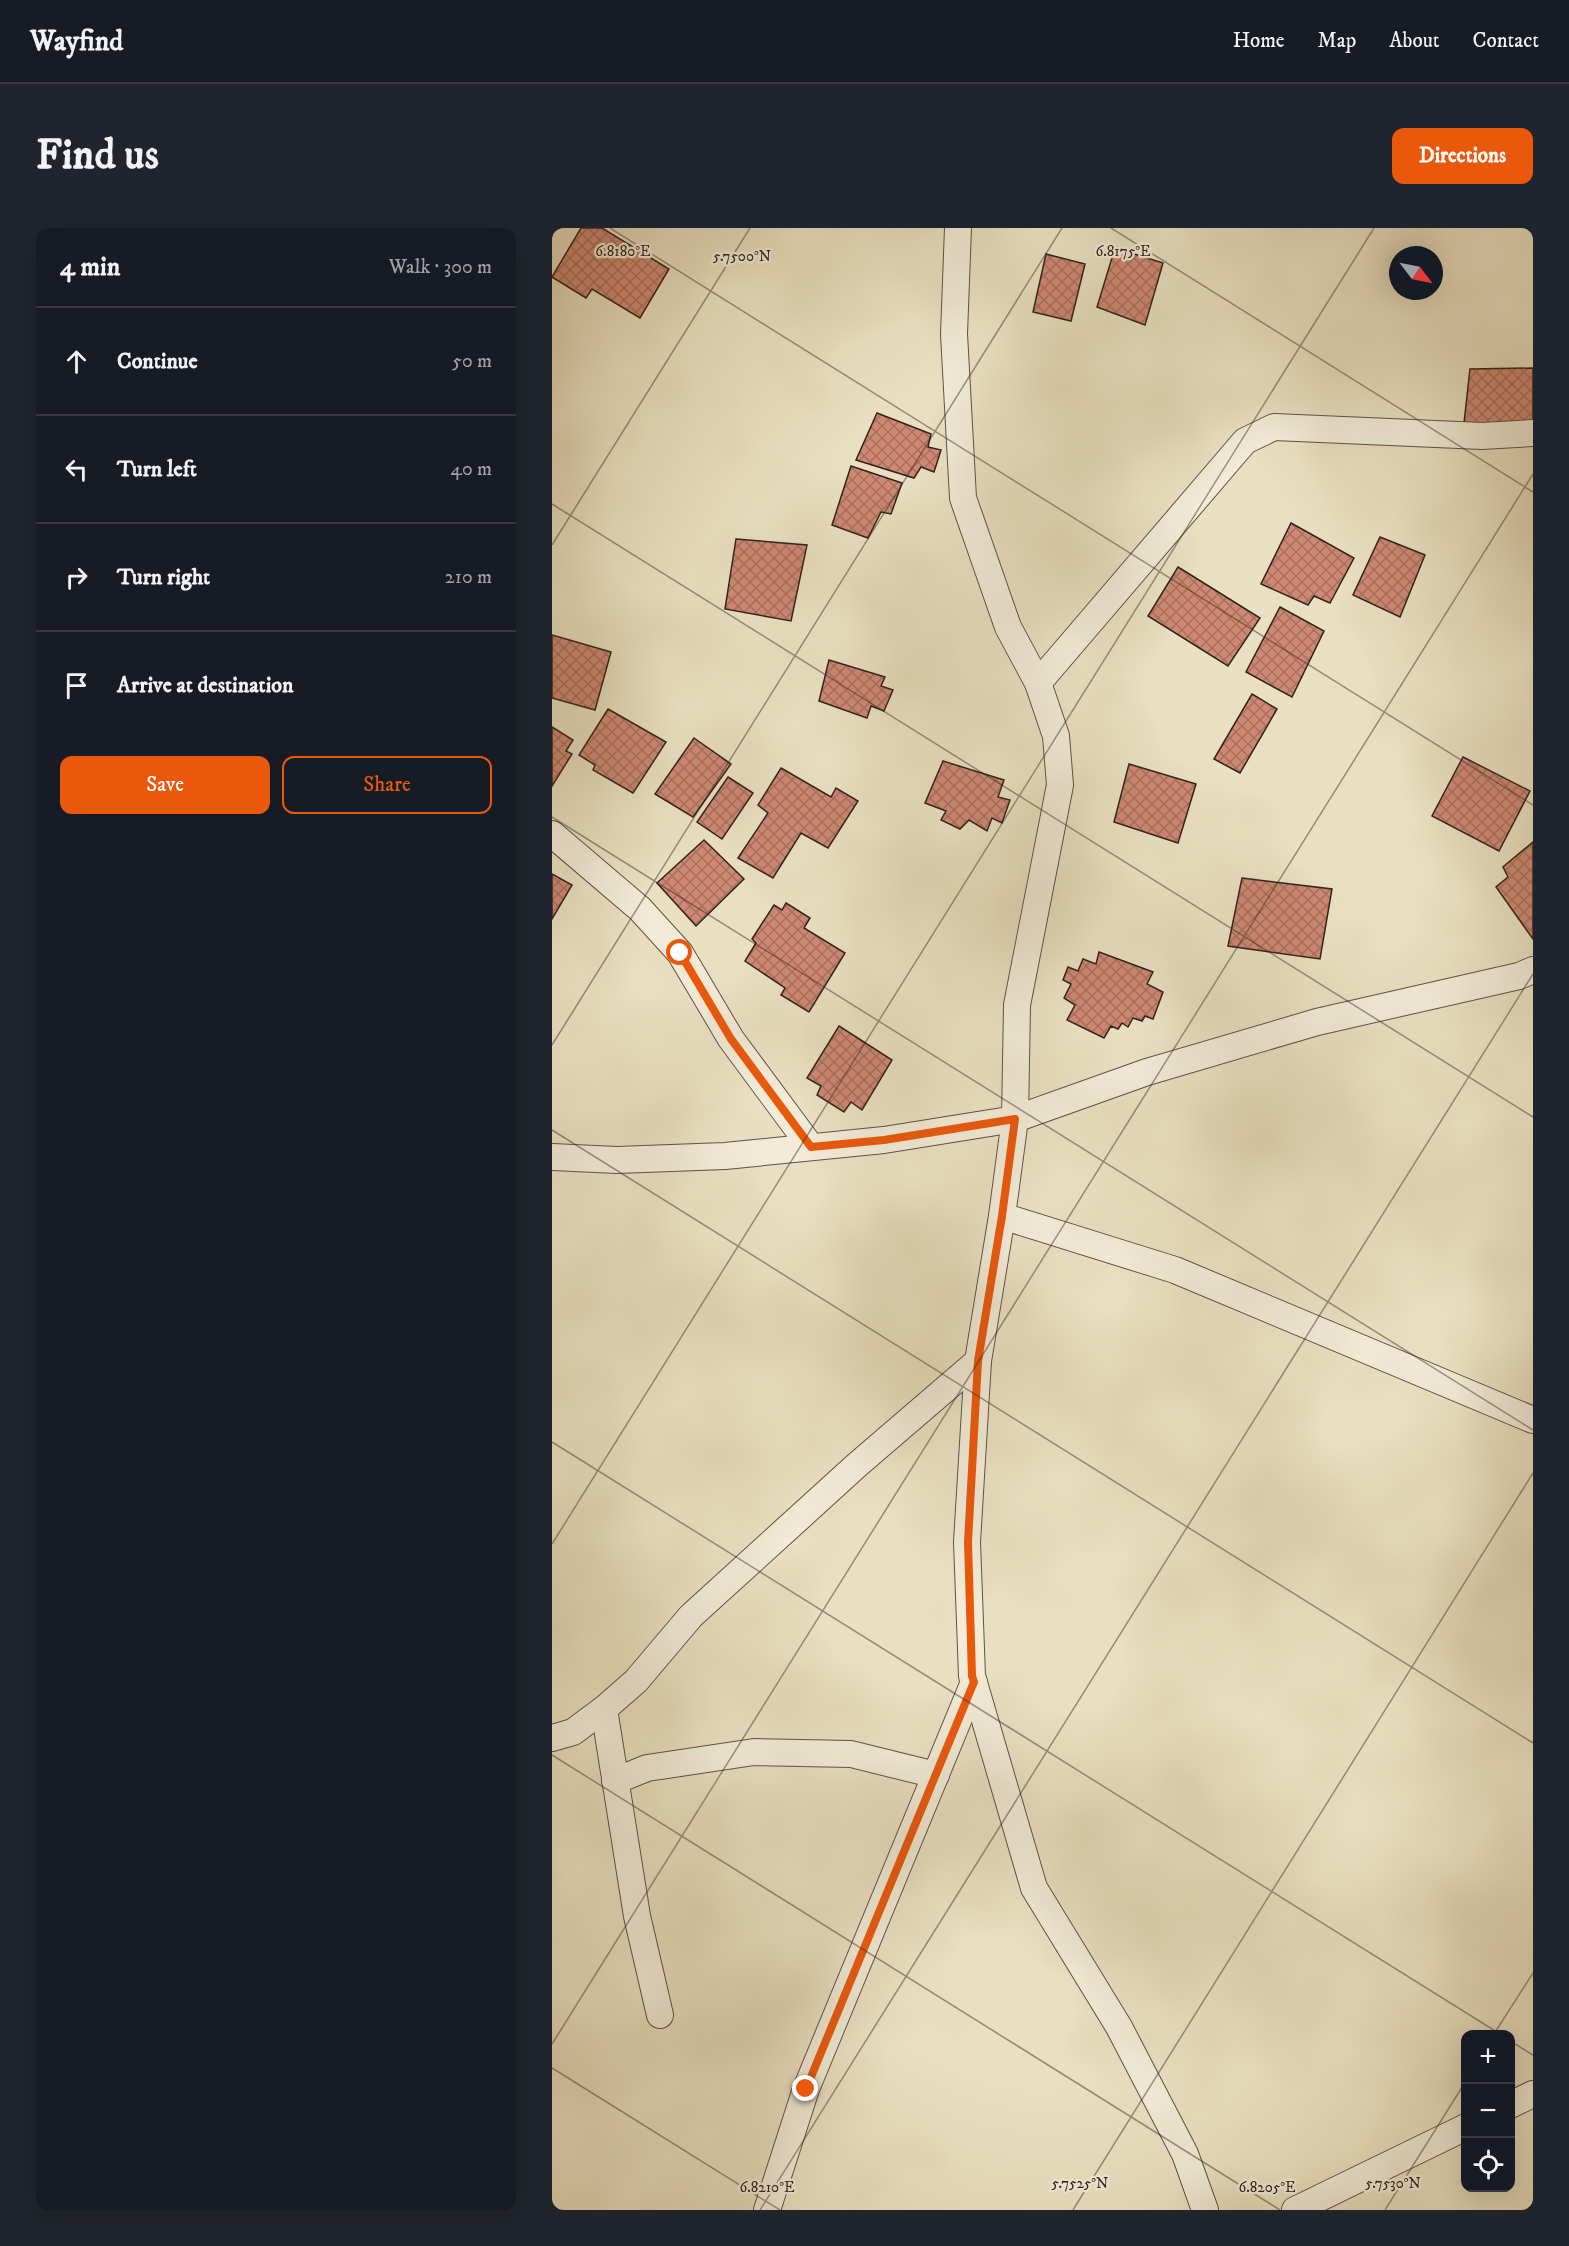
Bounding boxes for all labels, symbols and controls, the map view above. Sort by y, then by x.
text: Wayfind [30,24,123,59]
text: Home [1233,28,1285,54]
text: Map [1318,28,1356,54]
text: About [1389,28,1440,54]
text: Contact [1473,28,1539,54]
button: Directions [1392,128,1533,184]
text: Find us [36,130,159,182]
text: 6.8180°E [595,242,651,261]
text: 6.8175°E [1095,242,1151,261]
north arrow [1389,246,1443,300]
text: 5.7500°N [713,247,771,266]
text: 4 min [60,251,120,284]
text: Walk · 300 m [389,255,492,280]
icon: ahead [60,345,93,378]
text: Continue [117,348,198,375]
text: 50 m [452,349,492,374]
icon: left [60,453,93,486]
text: Turn left [117,456,197,483]
text: 40 m [450,457,492,482]
icon: right [60,561,93,594]
text: Turn right [117,564,210,591]
text: 210 m [445,565,492,590]
icon: arrive [60,669,93,702]
text: Arrive at destination [117,672,294,699]
button: Save [60,756,270,814]
button: Share [282,756,492,814]
route start [666,939,692,965]
map controls [1461,2030,1515,2192]
button: + [1461,2030,1515,2084]
route end [792,2075,818,2101]
button: − [1461,2084,1515,2138]
button: locate [1461,2138,1515,2192]
text: 5.7525°N [1052,2174,1108,2193]
text: 5.7530°N [1365,2174,1421,2193]
text: 6.8210°E [739,2178,795,2197]
text: 6.8205°E [1238,2178,1296,2197]

